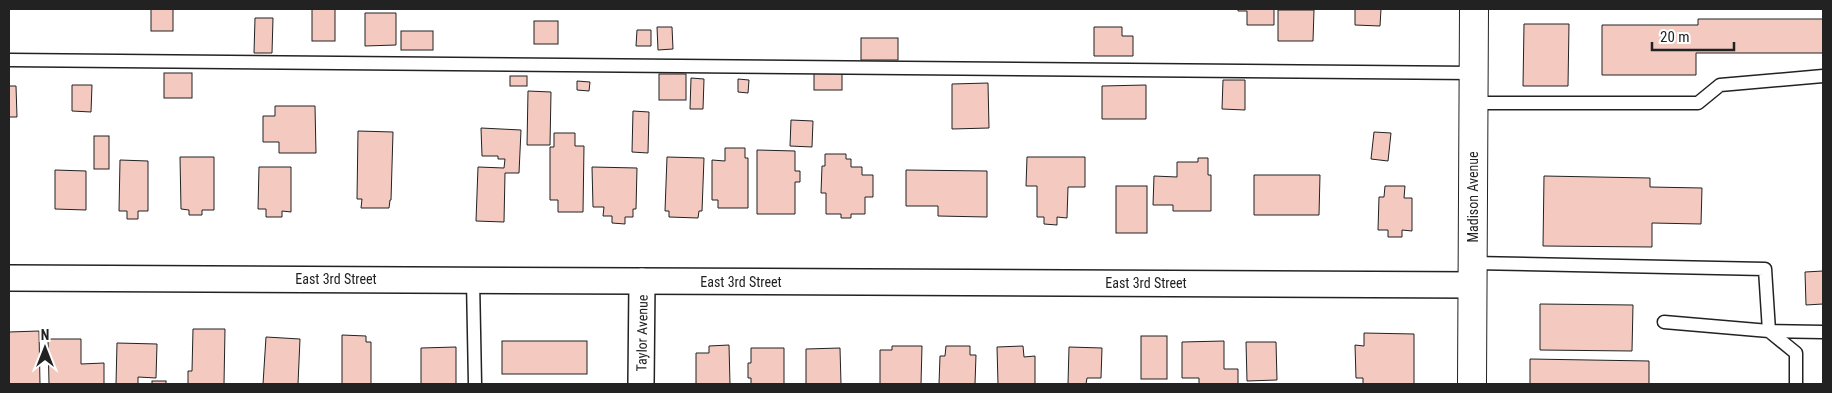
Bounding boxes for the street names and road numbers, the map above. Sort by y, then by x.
street label: Madison Avenue [1465,151,1481,243]
street label: East 3rd Street [295,271,377,287]
street label: East 3rd Street [700,274,782,290]
street label: East 3rd Street [1105,275,1187,291]
street label: Taylor Avenue [633,294,651,372]

